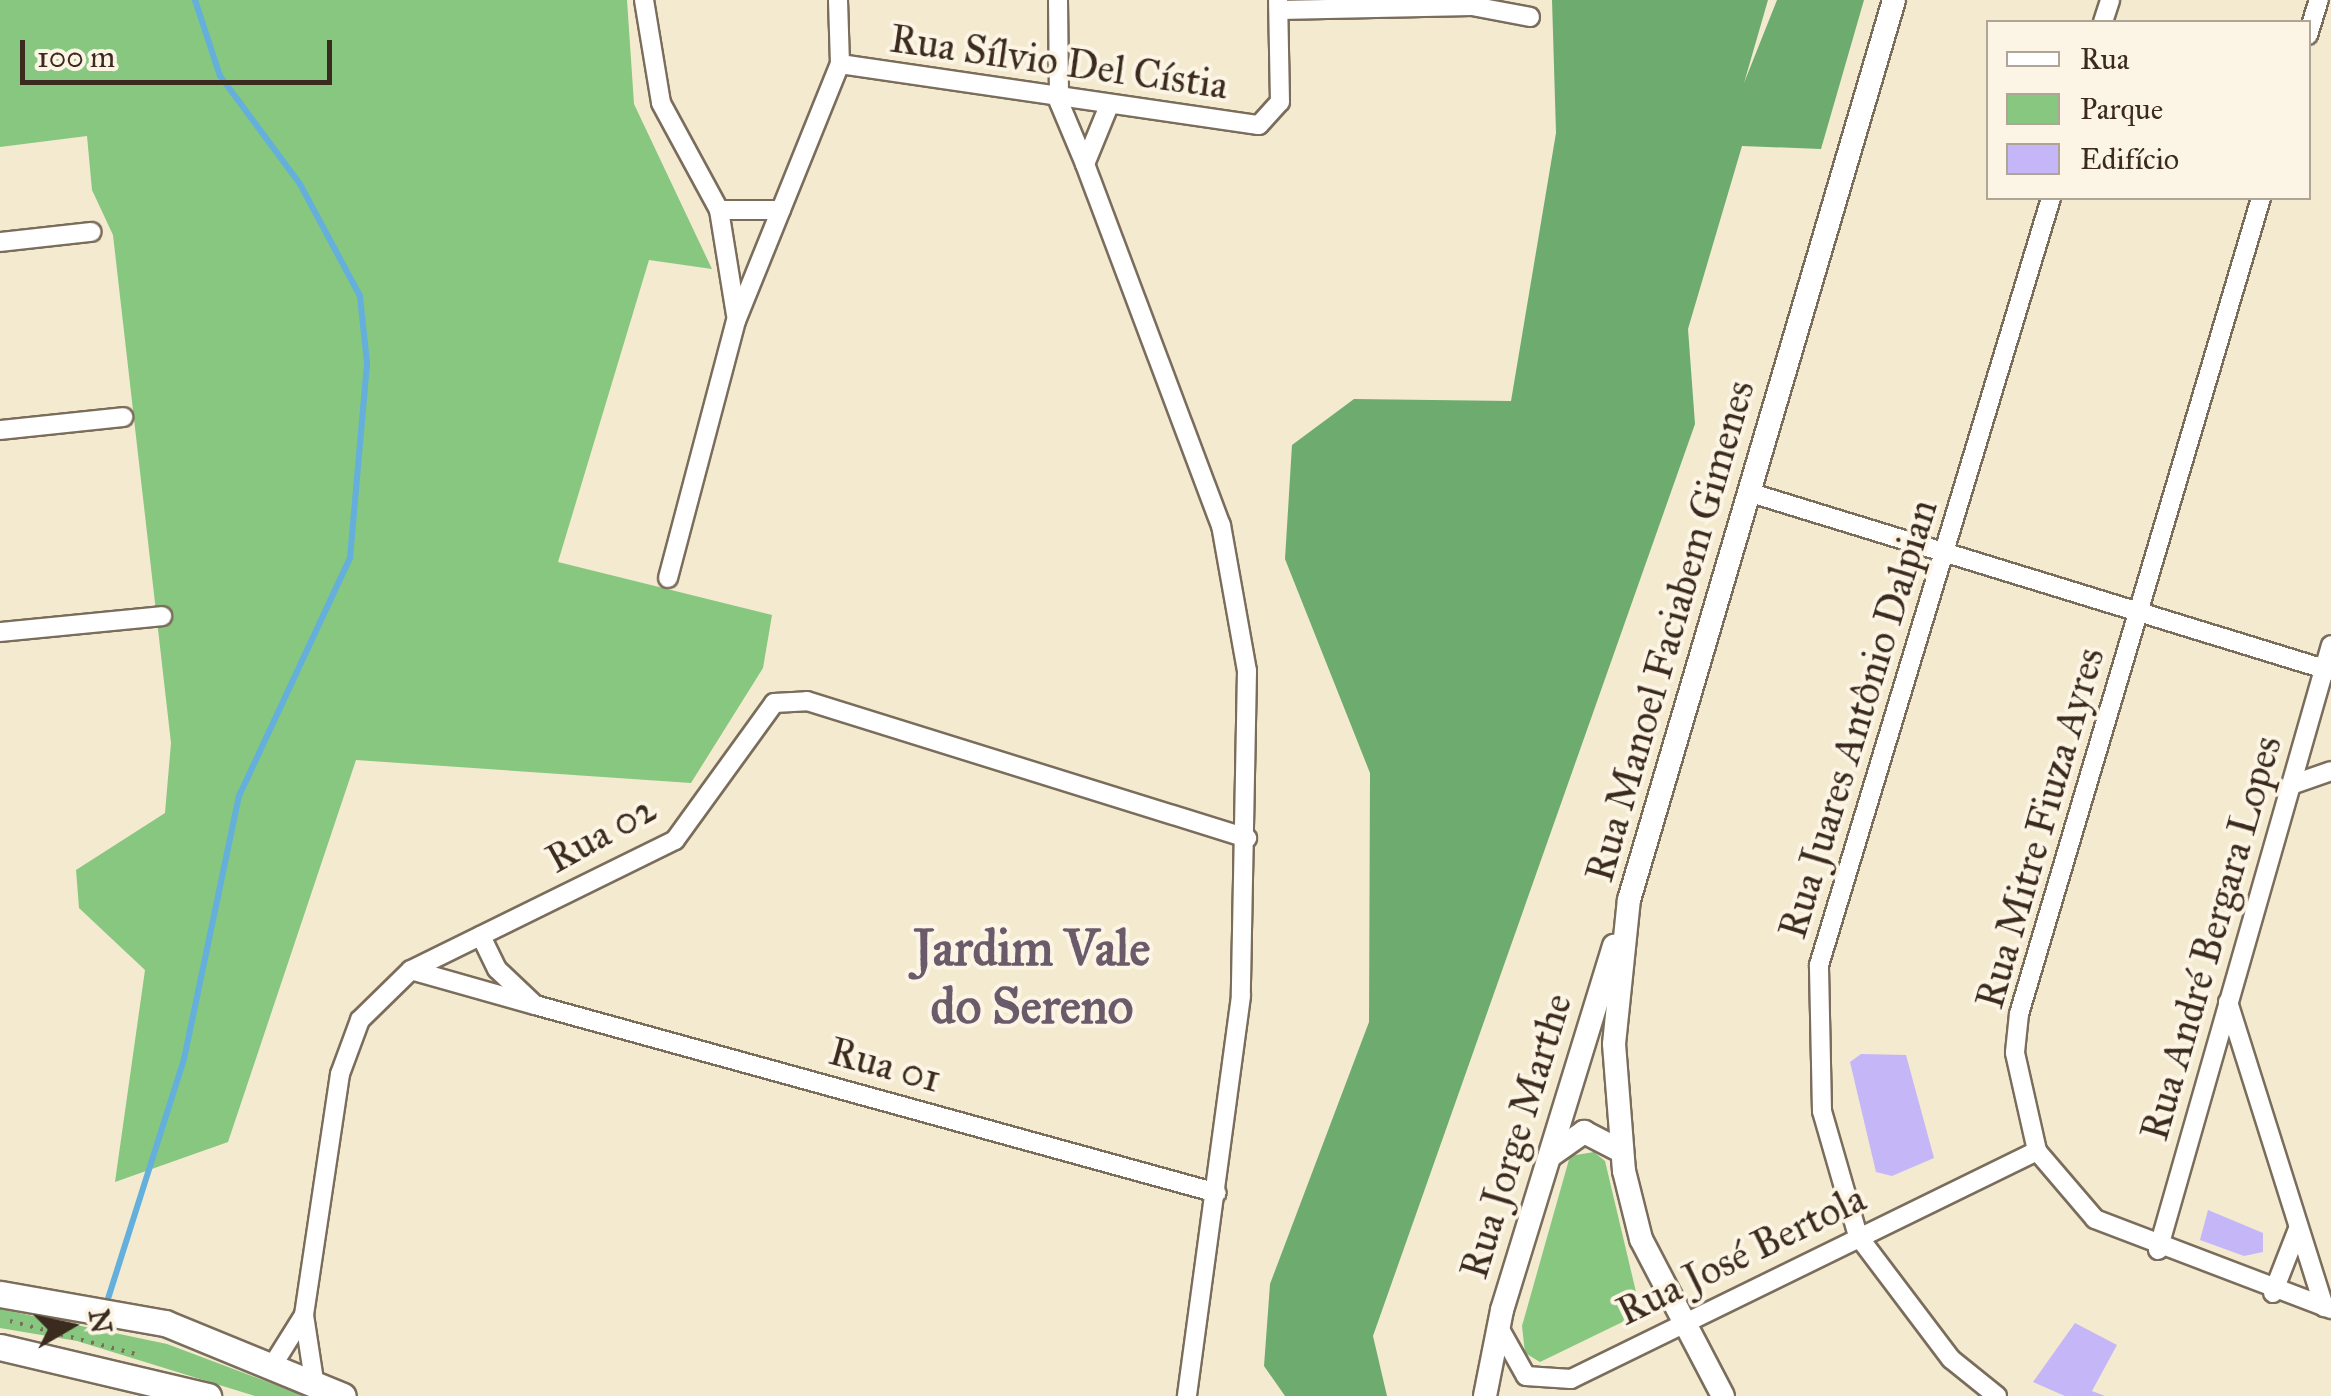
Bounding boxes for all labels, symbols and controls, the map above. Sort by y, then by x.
street label: Rua Sílvio Del Cístia [887,15,1231,109]
scale bar [25,20,338,82]
legend [1986,20,2311,200]
text: 100 m [37,39,115,75]
text: Rua [2080,41,2130,77]
text: Parque [2080,91,2163,127]
text: Edifício [2080,141,2179,177]
street label: Rua Manoel Faciabem Gimenes [1575,375,1765,887]
street label: Rua Juares Antônio Dalpian [1768,494,1948,944]
street label: Rua Mitre Fiuza Ayres [1966,642,2114,1014]
street label: Rua André Bergara Lopes [2130,730,2292,1146]
street label: Rua 02 [538,784,664,884]
district label: Jardim Vale do Sereno [914,918,1150,1036]
street label: Rua Jorge Marthe [1450,988,1582,1284]
street label: Rua 01 [824,1027,946,1103]
street label: Rua José Bertola [1609,1174,1873,1336]
north arrow [20,1276,120,1376]
text: N [81,1307,119,1336]

